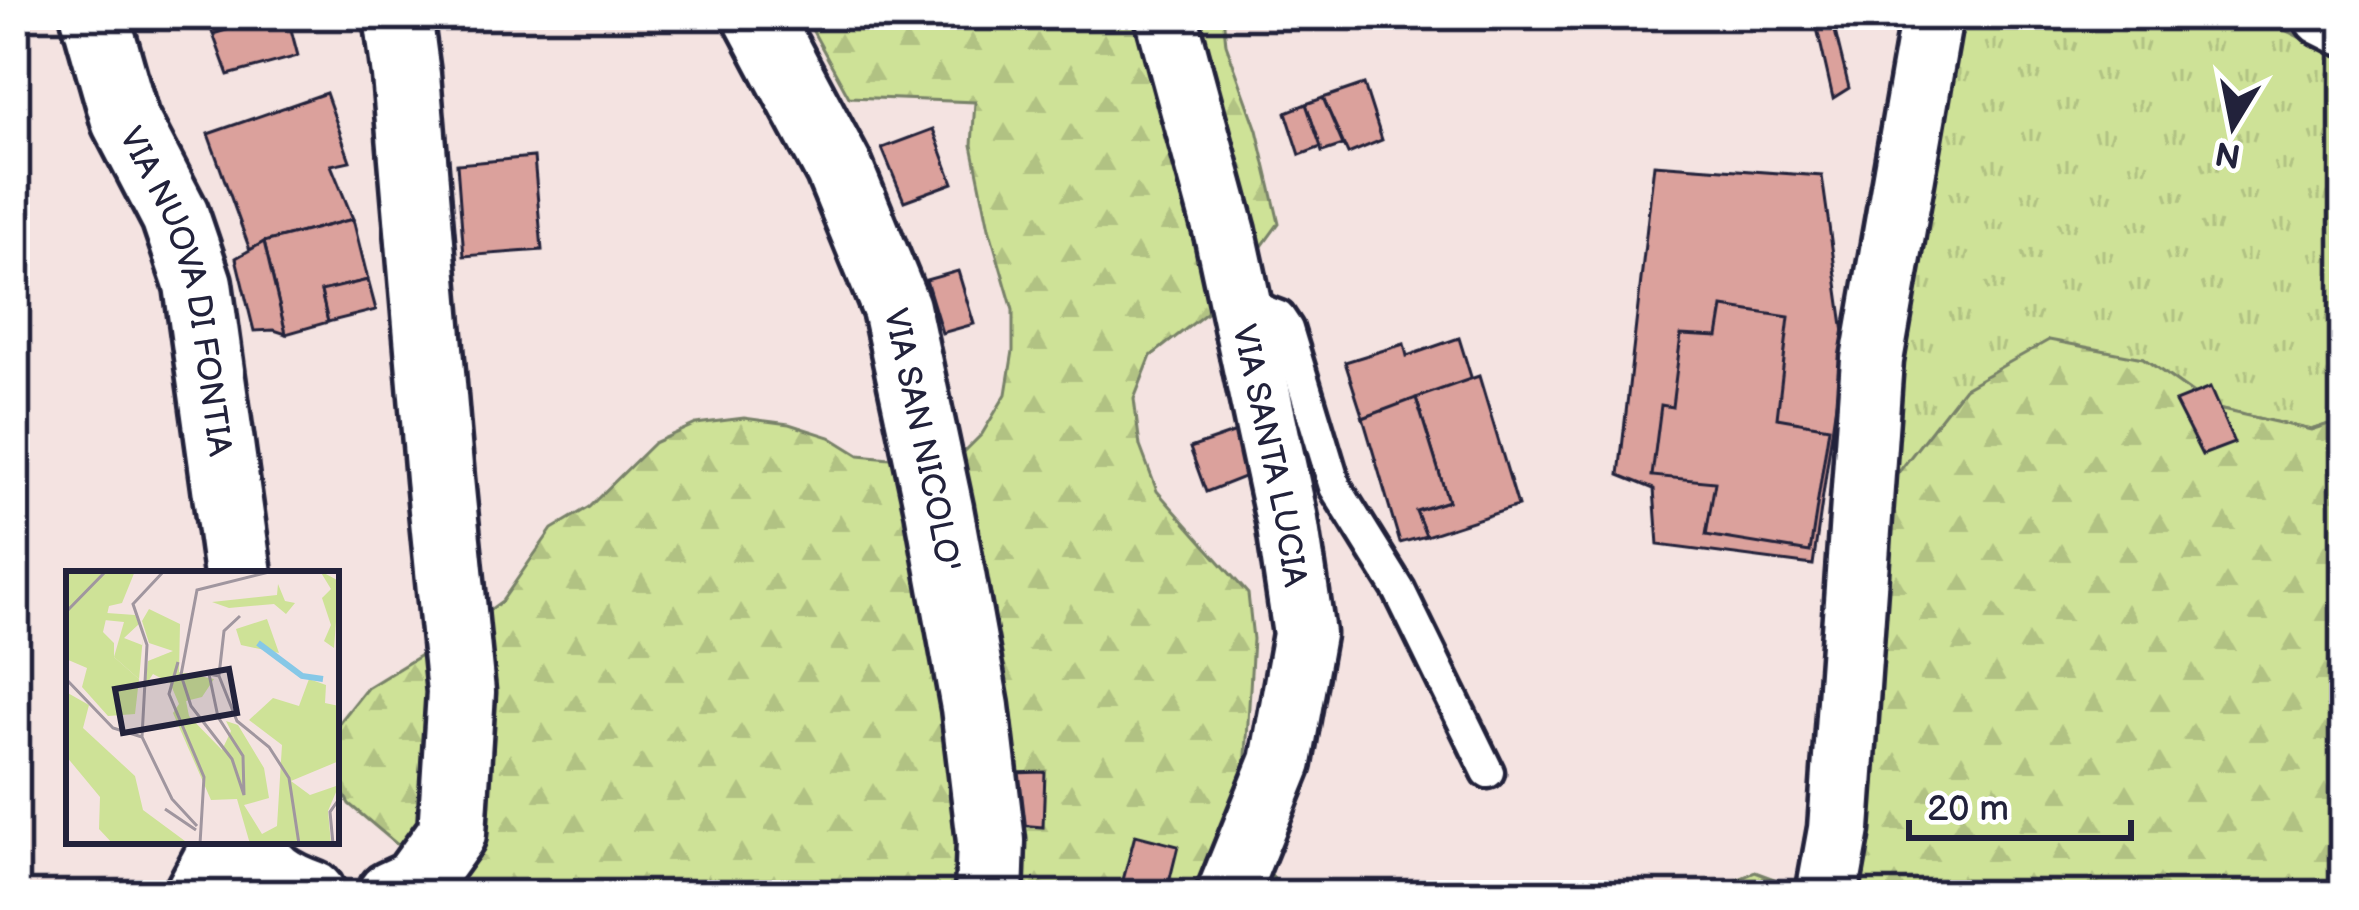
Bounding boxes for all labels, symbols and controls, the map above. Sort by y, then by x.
north arrow [2173,66,2293,186]
street label: VIA NUOVA DI FONTIA [110,121,240,460]
text: N [2212,132,2244,175]
street label: VIA SAN NICOLO' [875,305,968,574]
street label: VIA SANTA LUCIA [1223,321,1315,590]
inset map [66,571,339,844]
scale bar [1909,766,2131,840]
text: 20 m [1927,788,2009,831]

